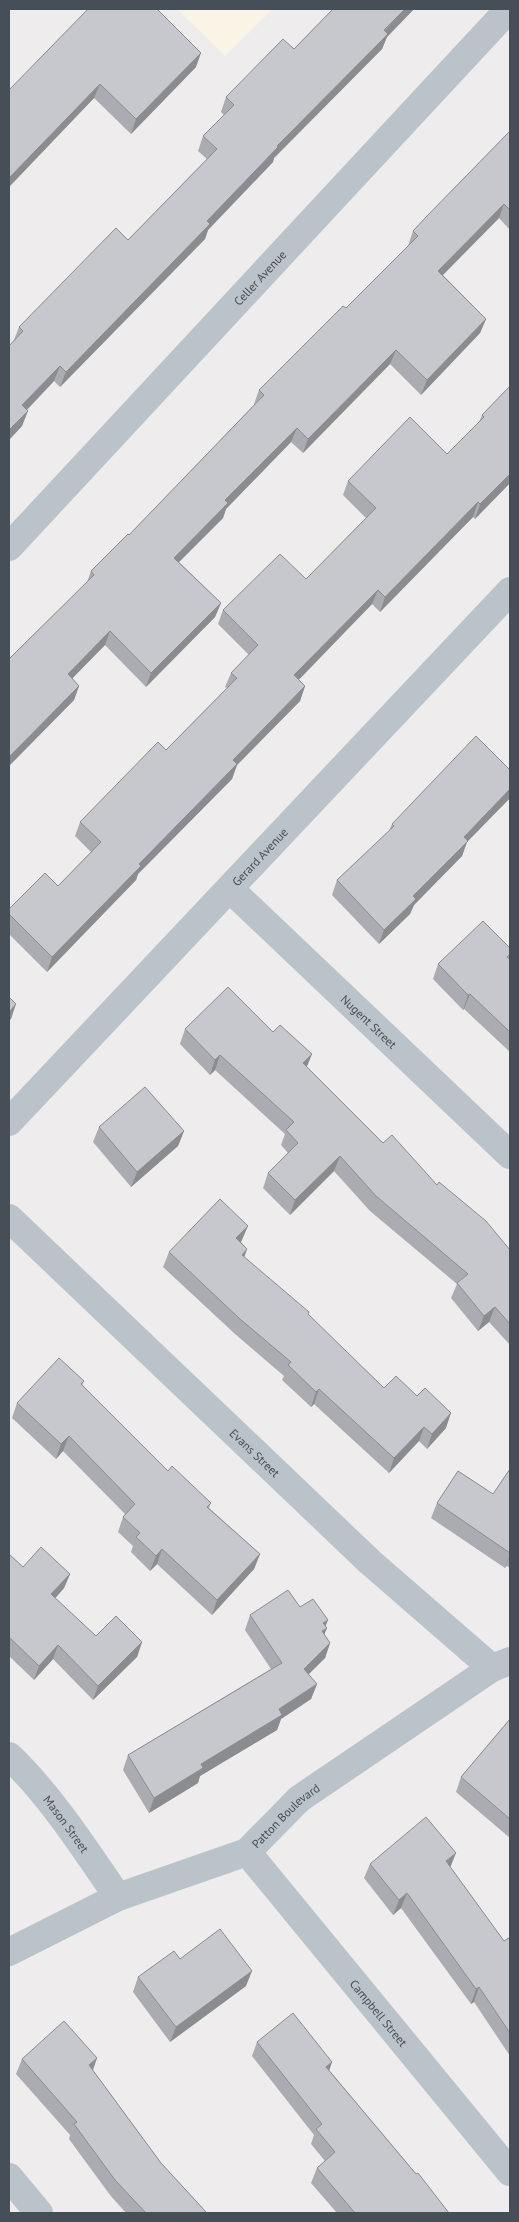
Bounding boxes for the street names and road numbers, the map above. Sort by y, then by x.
street label: Celler Avenue [230,247,289,308]
street label: Gerard Avenue [228,824,290,889]
street label: Nugent Street [338,991,400,1051]
street label: Evans Street [227,1425,283,1480]
street label: Patton Boulevard [248,1780,322,1851]
street label: Mason Street [40,1792,93,1855]
street label: Campbell Street [347,1976,411,2049]

